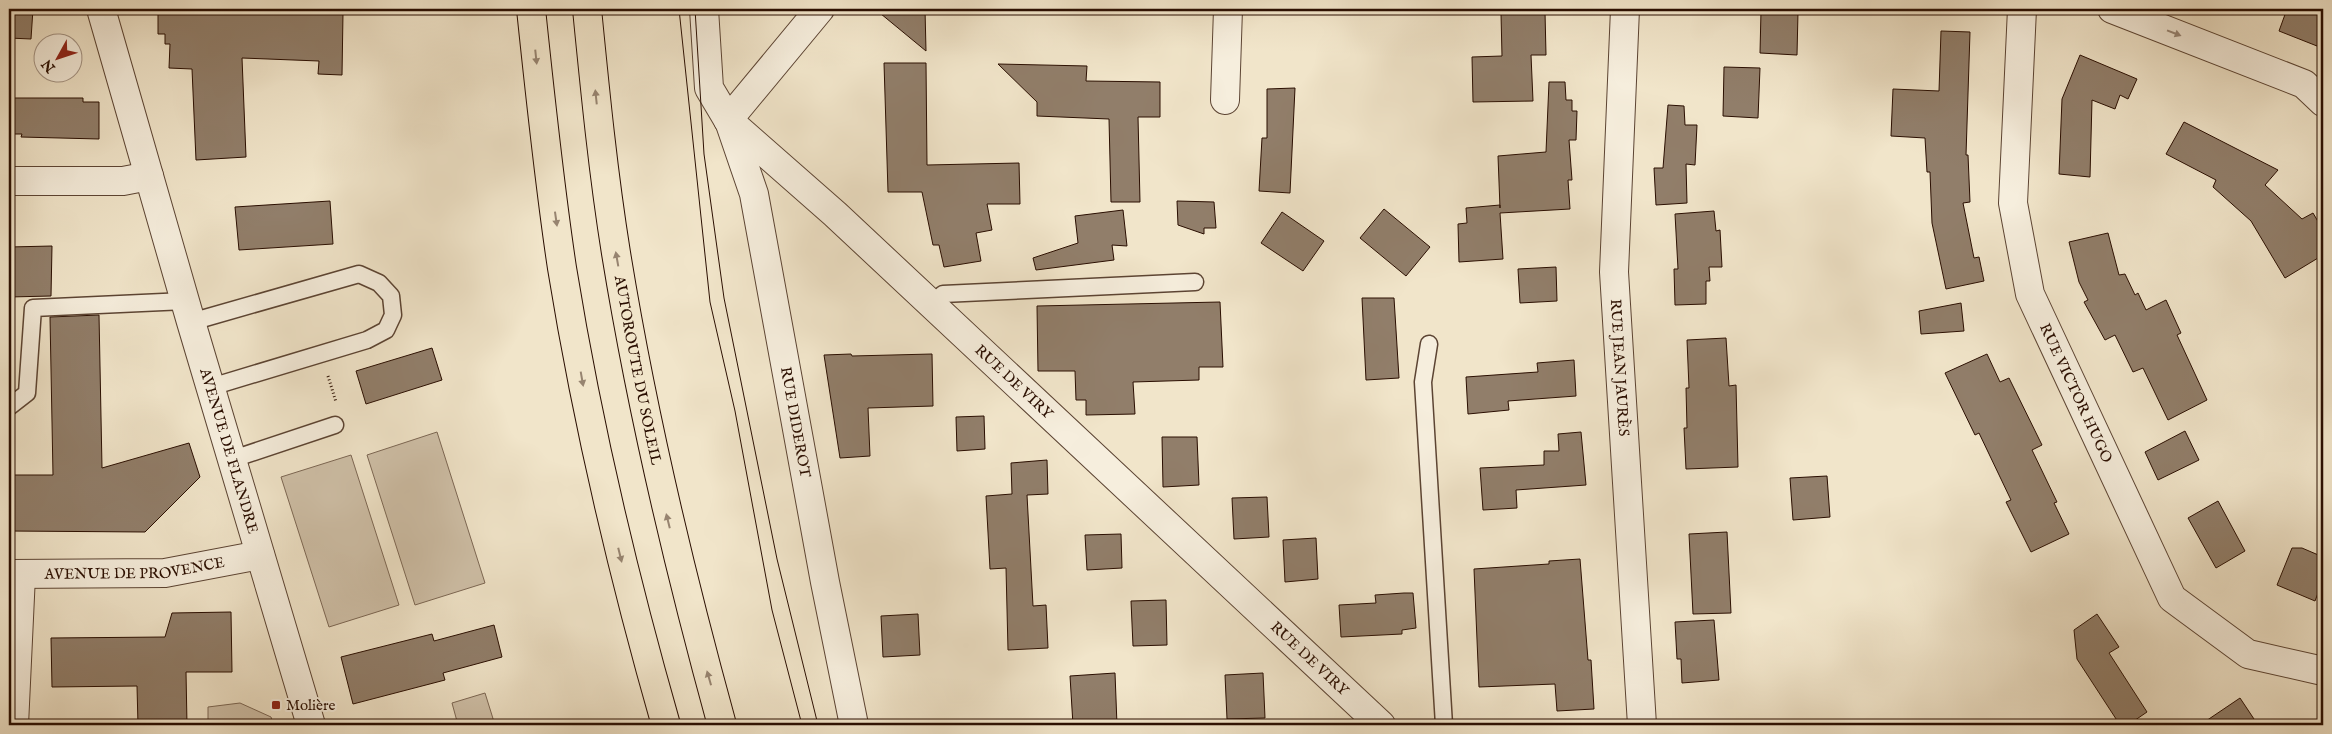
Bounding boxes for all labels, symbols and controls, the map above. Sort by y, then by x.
one-way arrow [2167,29,2182,37]
north arrow [32,32,82,82]
one-way arrow [532,50,540,66]
text: N [38,55,60,77]
one-way arrow [592,89,600,105]
one-way arrow [552,211,560,227]
one-way arrow [613,250,621,266]
street label: AUTOROUTE DU SOLEIL [610,273,666,467]
street label: RUE JEAN JAURÈS [1606,298,1633,437]
street label: RUE VICTOR HUGO [2035,320,2116,466]
street label: RUE DE VIRY [971,341,1057,424]
street label: AVENUE DE FLANDRE [195,365,262,536]
street label: RUE DIDEROT [776,365,815,479]
one-way arrow [579,371,587,387]
one-way arrow [664,514,672,529]
one-way arrow [616,547,624,562]
street label: AVENUE DE PROVENCE [44,553,226,584]
street label: RUE DE VIRY [1266,617,1353,700]
one-way arrow [705,671,713,686]
place label: Molière [286,696,335,715]
marker: Molière [270,699,282,711]

